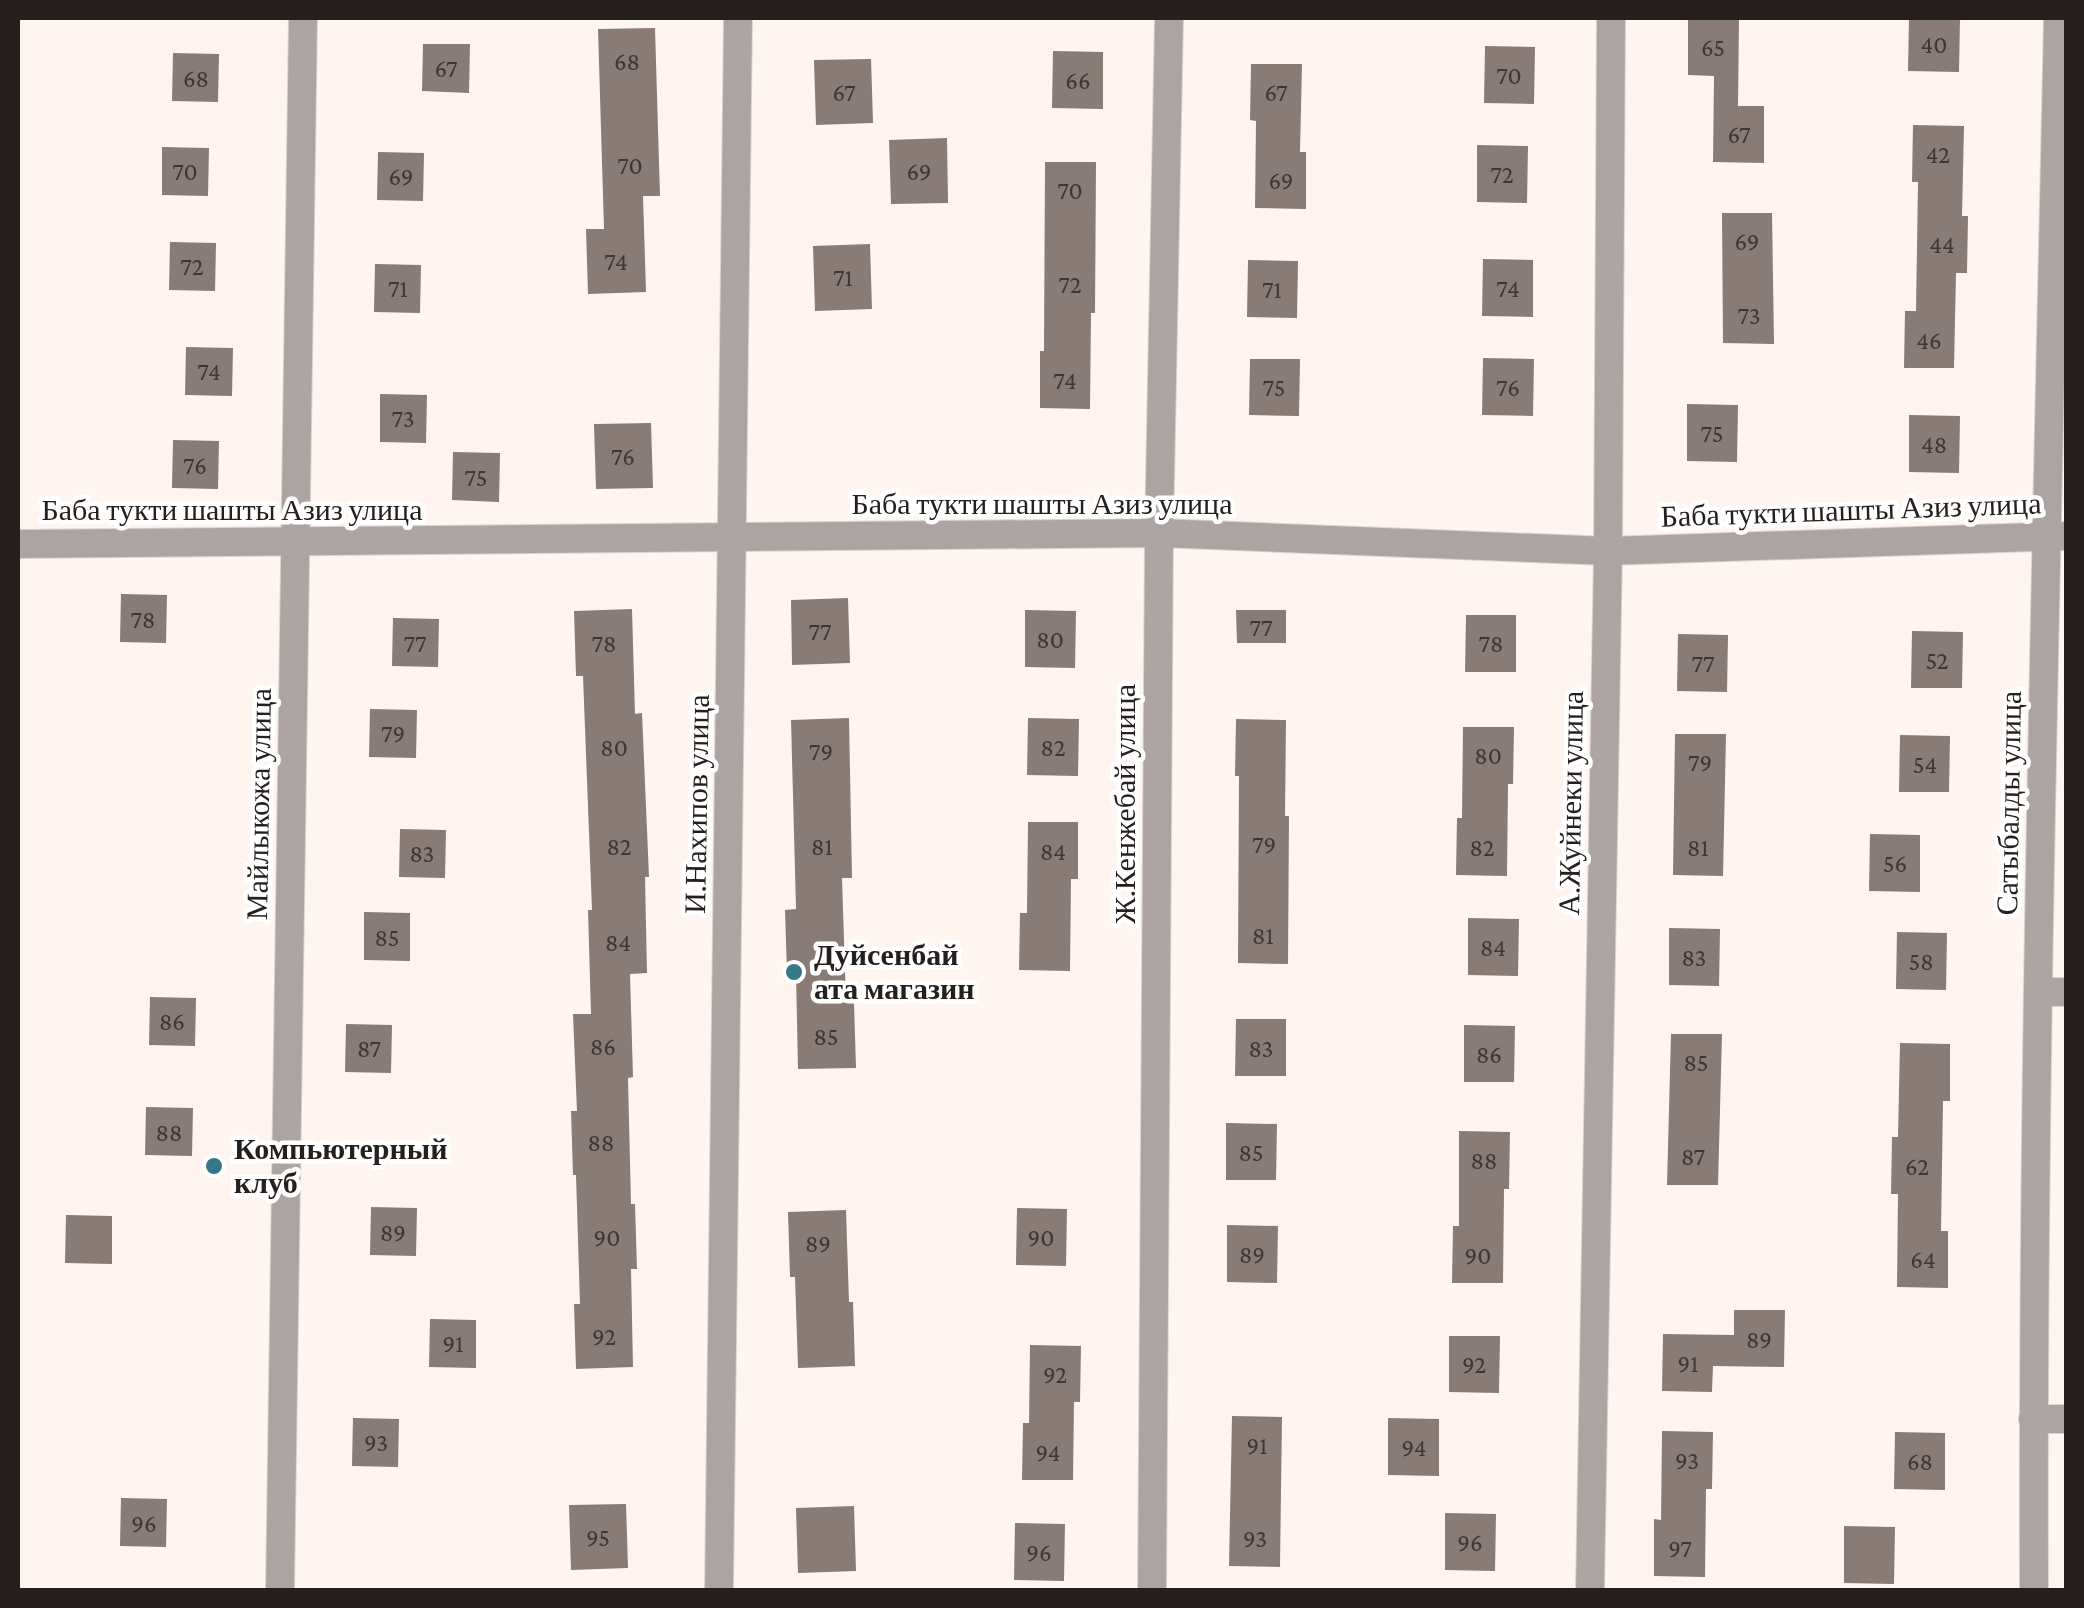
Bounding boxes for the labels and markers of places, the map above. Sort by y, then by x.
place label: Дуйсенбай ата магазин [814,938,975,1005]
marker: Дуйсенбай ата магазин [783,961,805,983]
place label: Компьютерный клуб [234,1132,448,1199]
marker: Компьютерный клуб [203,1155,225,1177]

